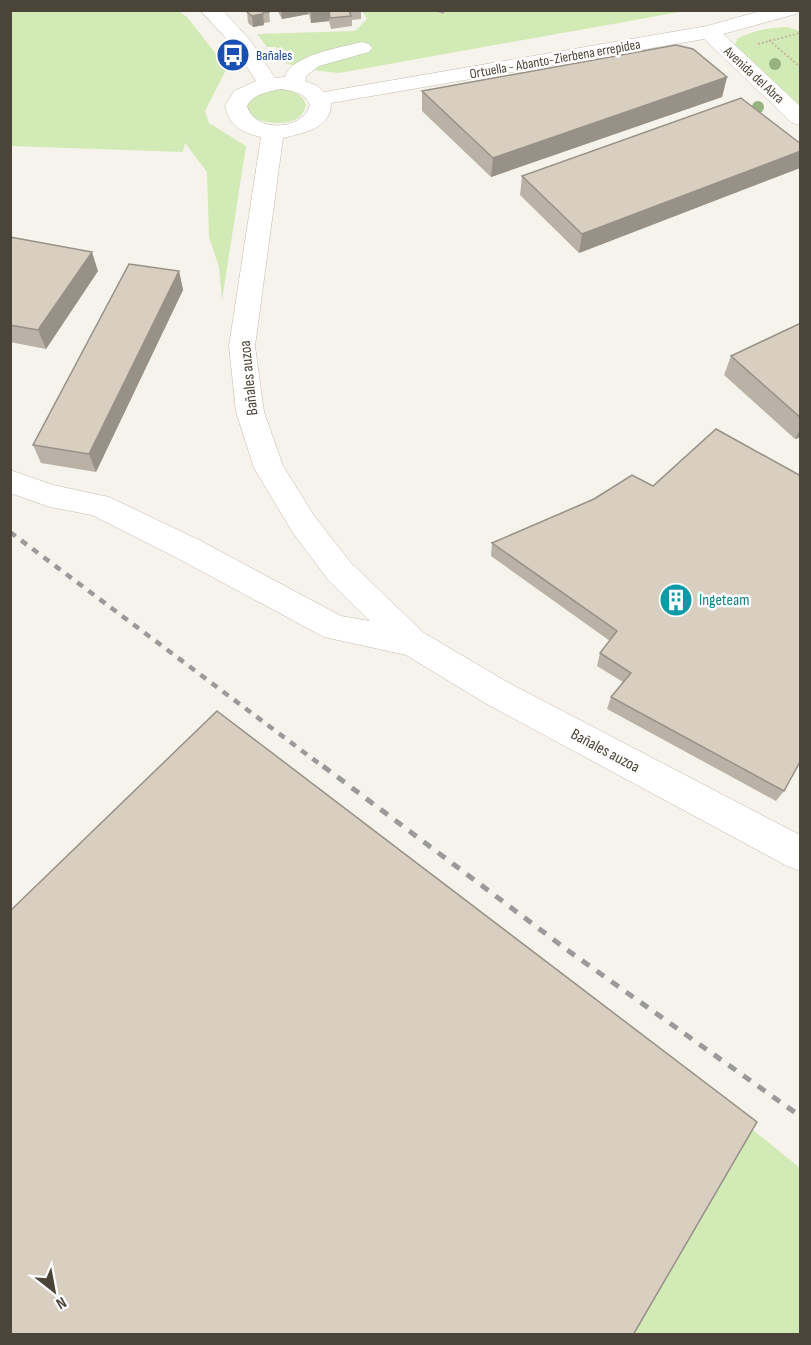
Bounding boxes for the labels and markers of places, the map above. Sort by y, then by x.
bus stop icon: Bañales [215,37,251,73]
place label: Bañales [256,47,292,64]
building icon: Ingeteam [658,582,694,618]
place label: Ingeteam [699,591,749,610]

